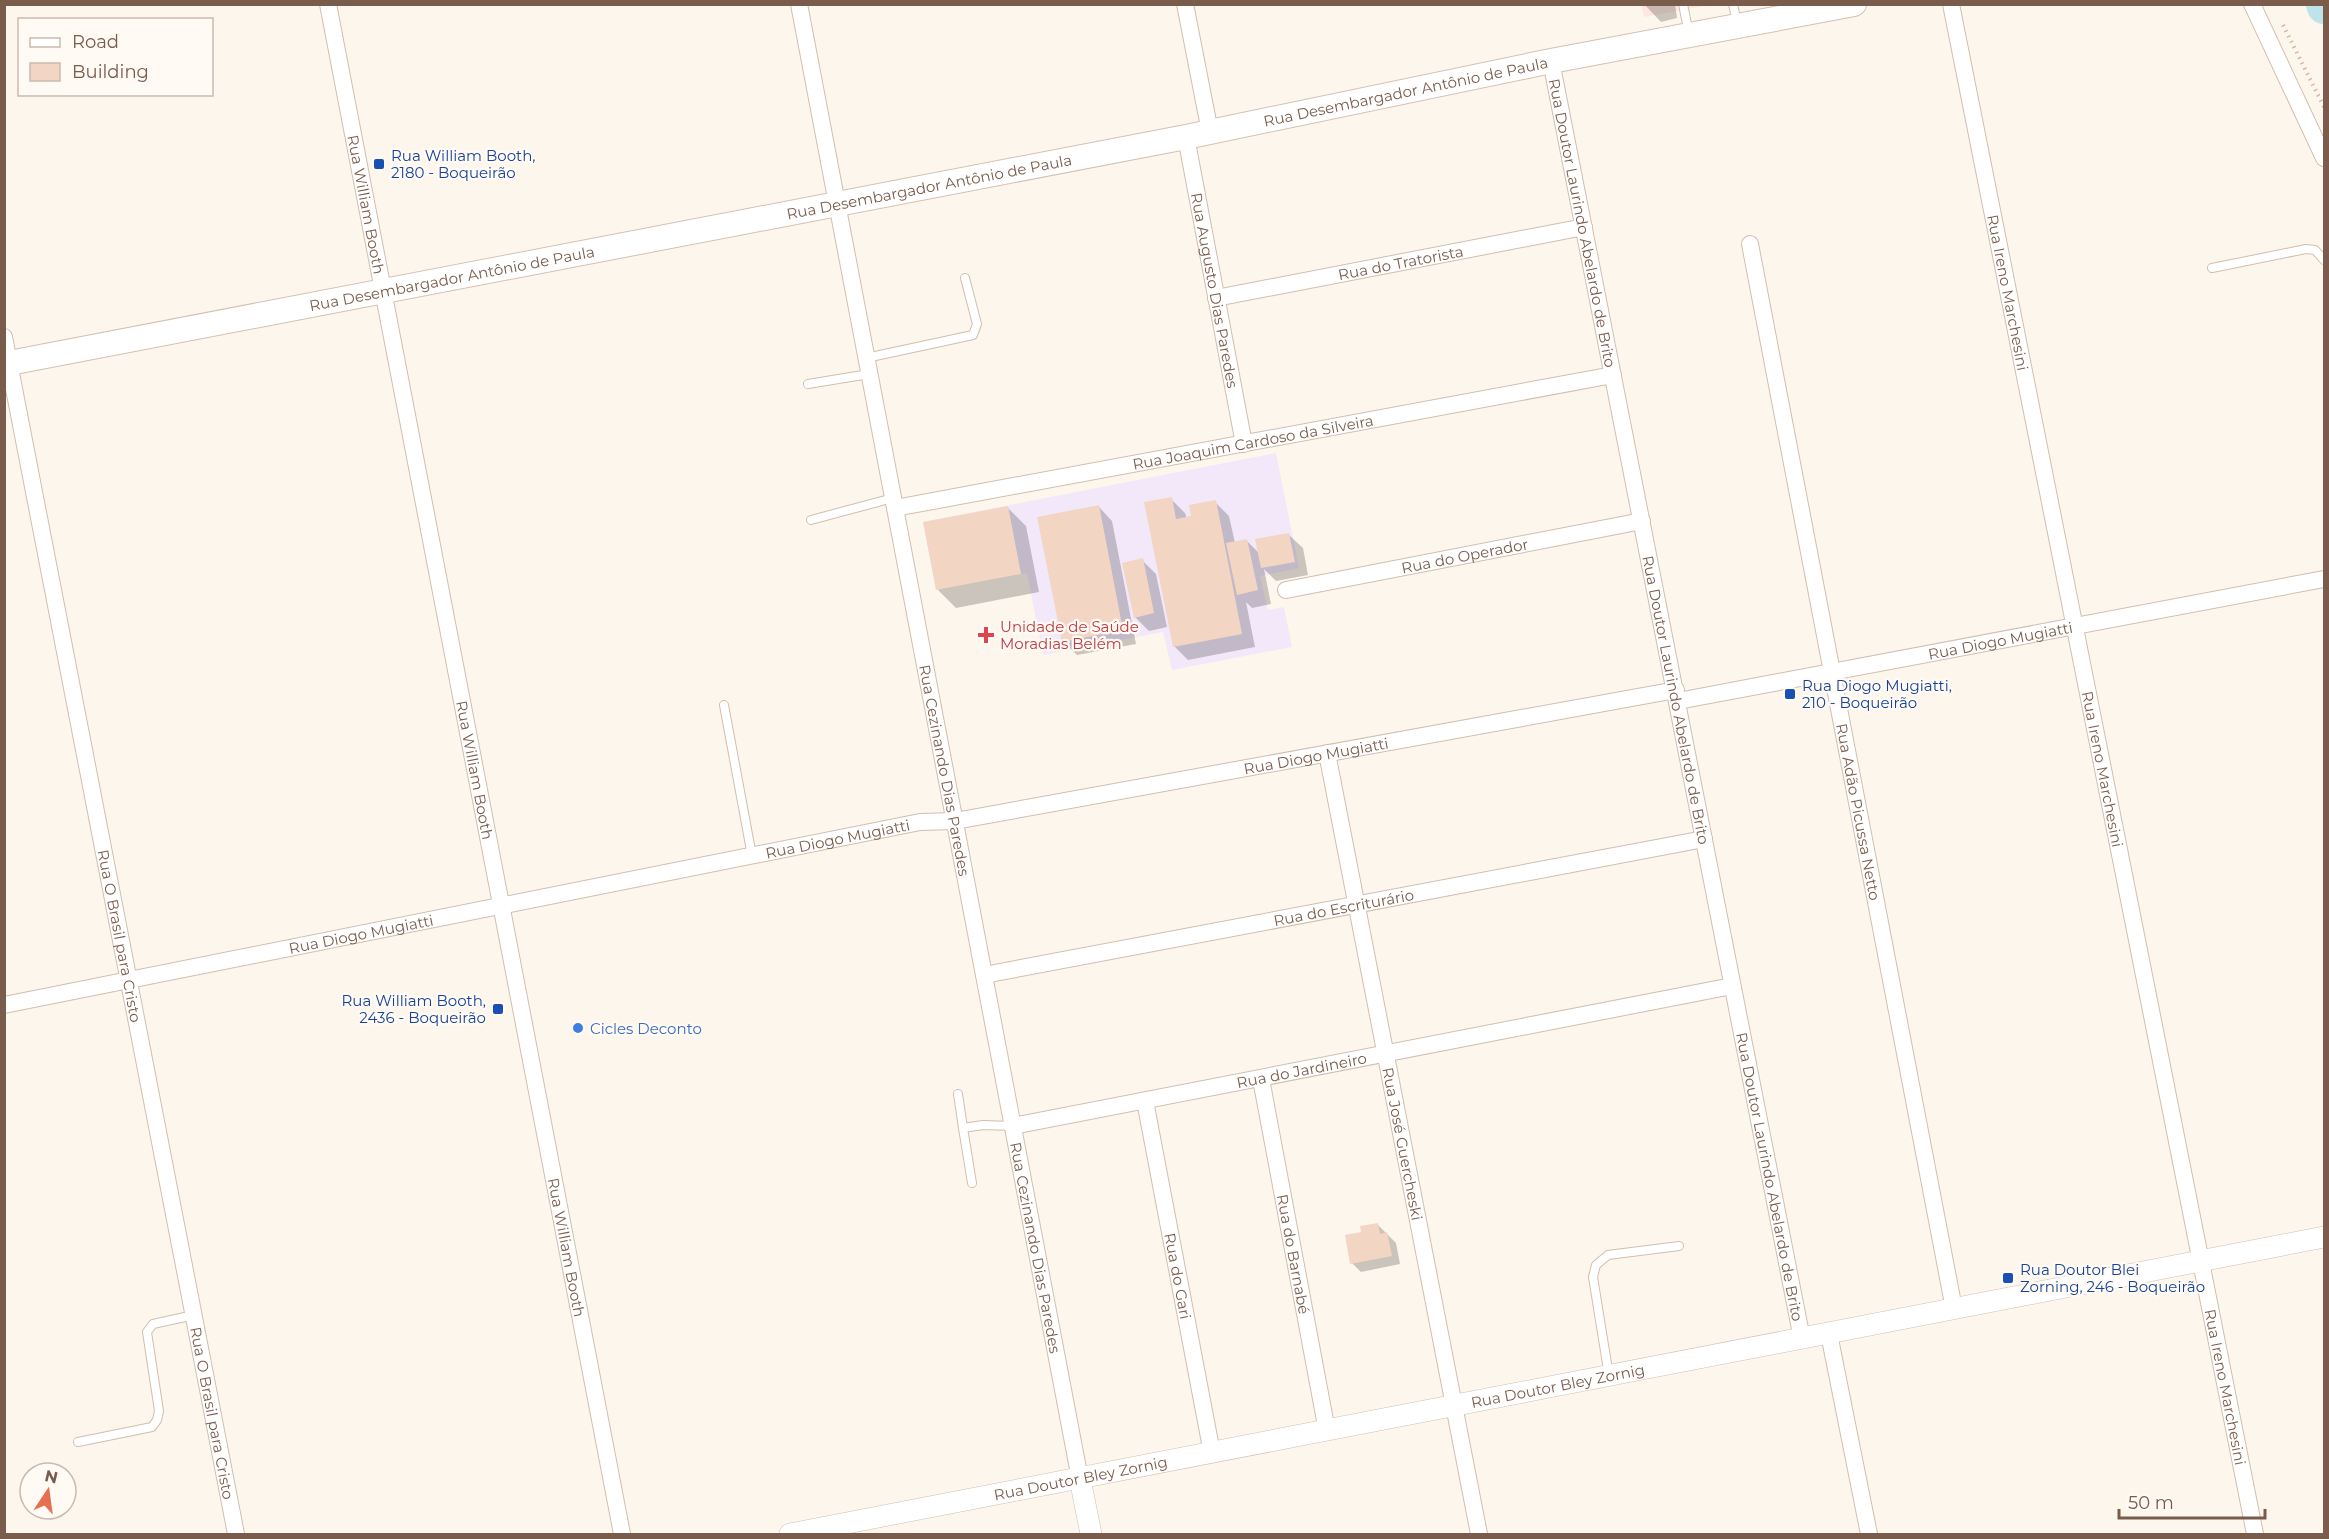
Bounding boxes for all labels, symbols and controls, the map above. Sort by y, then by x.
legend [18,18,213,96]
text: Road [72,31,119,53]
street label: Rua Desembargador Antônio de Paula [1262,52,1550,130]
text: Building [72,61,149,83]
street label: Rua Doutor Laurindo Abelardo de Brito [1545,77,1620,369]
street label: Rua William Booth [344,133,389,276]
place label: Rua William Booth, 2180 - Boqueirão [391,146,535,182]
street label: Rua Desembargador Antônio de Paula [785,150,1073,223]
marker: Rua William Booth, 2180 - Boqueirão [372,157,386,171]
street label: Rua Augusto Dias Paredes [1187,191,1243,390]
street label: Rua Ireno Marchesini [1984,213,2033,372]
street label: Rua Desembargador Antônio de Paula [308,241,596,315]
street label: Rua do Tratorista [1336,241,1465,284]
street label: Rua Joaquim Cardoso da Silveira [1131,410,1375,473]
street label: Rua do Operador [1400,534,1530,577]
street label: Rua Doutor Laurindo Abelardo de Brito [1639,554,1714,846]
place label: Unidade de Saúde Moradias Belém [1000,617,1139,653]
street label: Rua Diogo Mugiatti [1926,617,2074,663]
marker: Unidade de Saúde Moradias Belém [977,626,995,644]
street label: Rua Cezinando Dias Paredes [916,663,974,878]
place label: Rua Diogo Mugiatti, 210 - Boqueirão [1802,676,1952,712]
marker: Rua Diogo Mugiatti, 210 - Boqueirão [1783,687,1797,701]
street label: Rua Ireno Marchesini [2078,689,2128,849]
street label: Rua William Booth [453,699,498,841]
street label: Rua Adão Picussa Netto [1832,721,1885,902]
street label: Rua Diogo Mugiatti [1242,733,1390,778]
street label: Rua Diogo Mugiatti [764,815,911,862]
street label: Rua O Brasil para Cristo [94,848,146,1024]
street label: Rua do Escriturário [1272,884,1415,930]
street label: Rua Diogo Mugiatti [287,910,435,957]
place label: Rua William Booth, 2436 - Boqueirão [342,991,486,1027]
marker: Rua William Booth, 2436 - Boqueirão [491,1002,505,1016]
place label: Cicles Deconto [590,1019,702,1038]
marker: Cicles Deconto [571,1021,585,1035]
street label: Rua Doutor Laurindo Abelardo de Brito [1732,1031,1808,1323]
street label: Rua do Jardineiro [1235,1048,1368,1092]
street label: Rua José Guercheski [1379,1066,1427,1222]
street label: Rua Cezinando Dias Paredes [1006,1140,1065,1355]
street label: Rua William Booth [544,1176,590,1318]
street label: Rua do Barnabé [1273,1192,1314,1315]
street label: Rua do Gari [1161,1231,1196,1321]
place label: Rua Doutor Blei Zorning, 246 - Boqueirão [2020,1260,2205,1296]
marker: Rua Doutor Blei Zorning, 246 - Boqueirão [2001,1271,2015,1285]
street label: Rua Ireno Marchesini [2201,1307,2251,1467]
street label: Rua O Brasil para Cristo [187,1325,239,1501]
street label: Rua Doutor Bley Zornig [1469,1359,1646,1411]
street label: Rua Doutor Bley Zornig [992,1452,1169,1504]
north arrow [18,1461,78,1521]
text: N [43,1466,60,1488]
scale bar [2119,1482,2264,1520]
text: 50 m [2128,1492,2174,1514]

